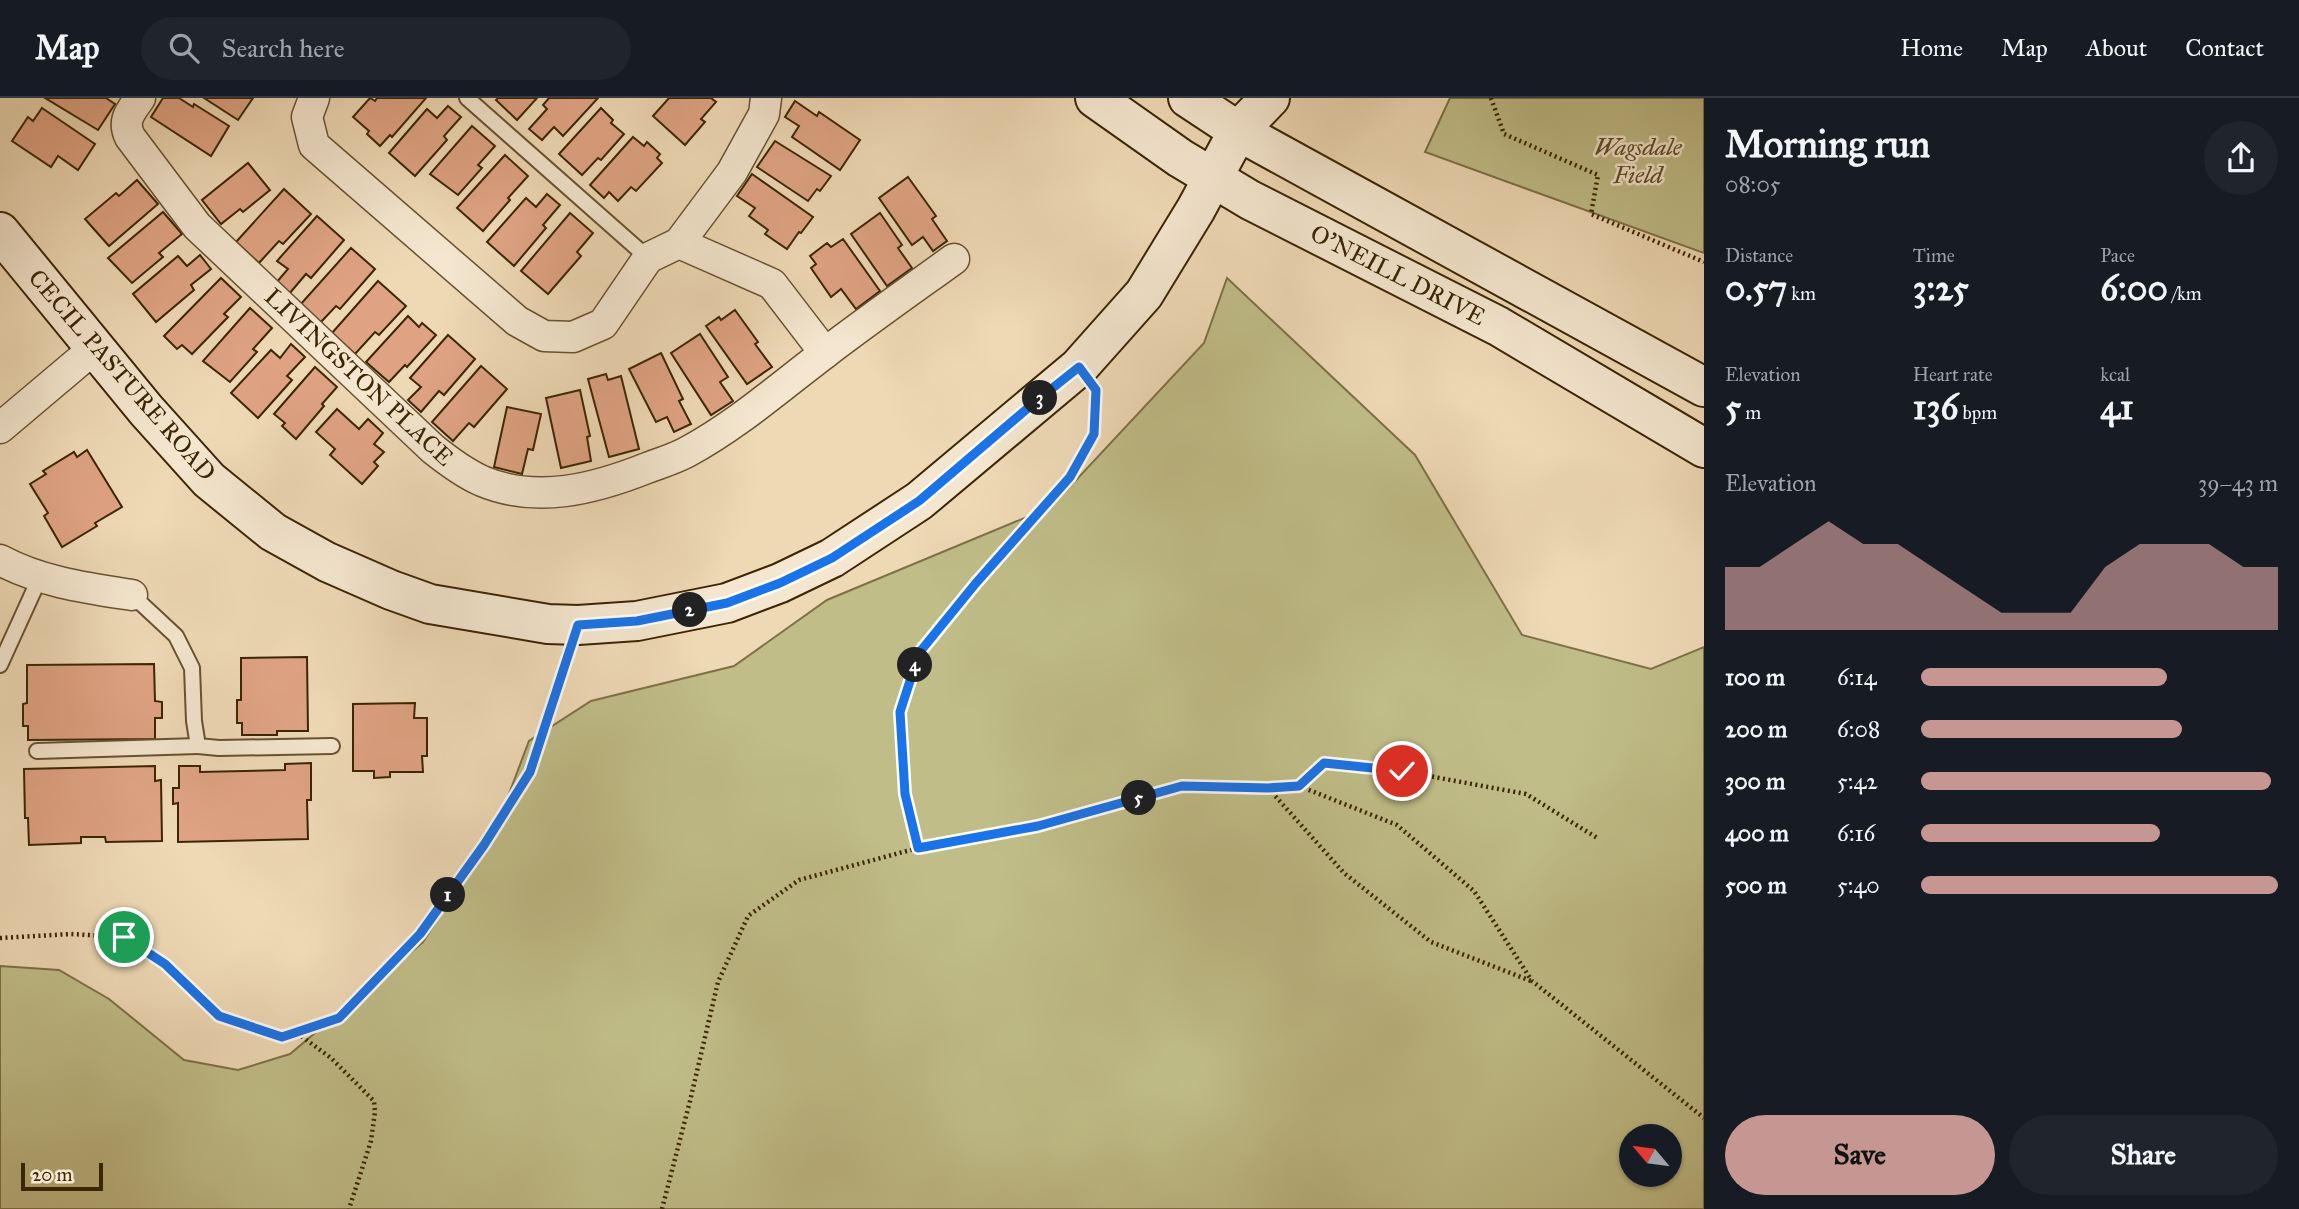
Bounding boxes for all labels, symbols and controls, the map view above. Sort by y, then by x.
search box [141,17,631,80]
text: Map [35,28,99,68]
icon: search [165,29,203,67]
text: Search here [221,32,345,64]
text: Home [1900,33,1963,63]
text: Map [2001,33,2048,63]
text: About [2086,33,2147,63]
text: Contact [2185,33,2264,63]
text: Morning run [1725,121,1930,167]
button: share [2204,121,2278,195]
park label: Wagsdale Field [1594,132,1683,190]
text: 08:05 [1725,170,1781,198]
street label: O'NEILL DRIVE [1305,218,1491,332]
text: Distance [1725,244,1793,267]
text: Time [1913,244,1955,267]
text: Pace [2100,244,2135,267]
street label: CECIL PASTURE ROAD [22,263,222,487]
text: 0.57 [1725,267,1787,310]
text: 3:25 [1913,267,1969,310]
text: 6:00 [2100,267,2168,310]
street label: LIVINGSTON PLACE [258,282,460,472]
text: km [1787,282,1816,305]
text: /km [2168,282,2202,305]
text: Elevation [1725,363,1800,386]
text: Heart rate [1913,363,1993,386]
text: kcal [2100,363,2130,386]
pin: 3 [1023,380,1058,416]
text: 3 [1036,386,1043,409]
text: 5 [1725,386,1741,429]
text: 136 [1913,386,1958,429]
text: 41 [2100,386,2134,429]
text: m [1741,401,1761,424]
text: bpm [1958,401,1997,424]
text: Elevation [1725,469,1816,497]
text: 39–43 m [2198,469,2278,497]
pin: 2 [672,592,708,628]
text: 2 [685,598,694,621]
pin: 4 [898,648,932,682]
text: 4 [909,653,920,676]
text: 100 m [1725,663,1785,691]
text: 6:14 [1837,663,1877,691]
text: 200 m [1725,715,1787,743]
text: 6:08 [1837,715,1880,743]
pin [1372,741,1432,801]
icon: check [1383,752,1421,790]
text: 300 m [1725,767,1785,795]
text: 5:42 [1837,767,1878,795]
pin: 5 [1122,780,1156,816]
text: 5 [1134,786,1143,809]
text: 400 m [1725,819,1789,847]
text: 6:16 [1837,819,1875,847]
text: 500 m [1725,871,1787,899]
text: 5:40 [1837,871,1880,899]
pin: 1 [430,878,466,912]
text: 1 [444,883,451,906]
pin [94,907,154,967]
icon: arrive [105,918,143,956]
button: Save [1725,1115,1995,1195]
button: Share [2009,1115,2278,1195]
north arrow [1619,1124,1682,1186]
map controls [1619,1124,1682,1187]
scale bar [21,1160,103,1192]
text: 20 m [32,1163,73,1186]

